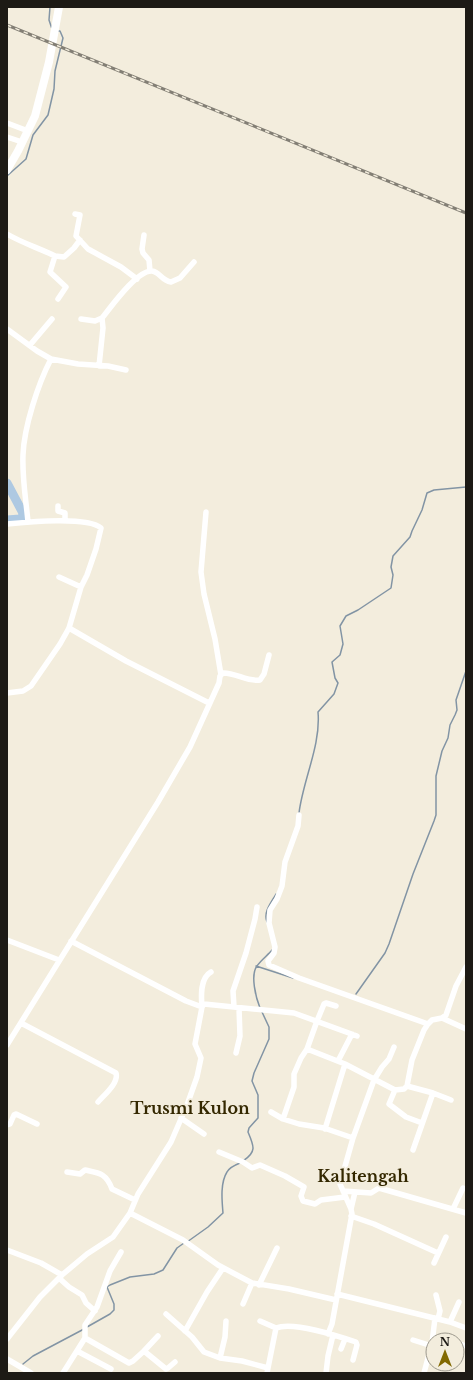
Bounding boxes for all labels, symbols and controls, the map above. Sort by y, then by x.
district label: Trusmi Kulon [130,1098,250,1118]
district label: Kalitengah [317,1166,409,1186]
north arrow [425,1332,465,1372]
text: N [440,1335,451,1349]

